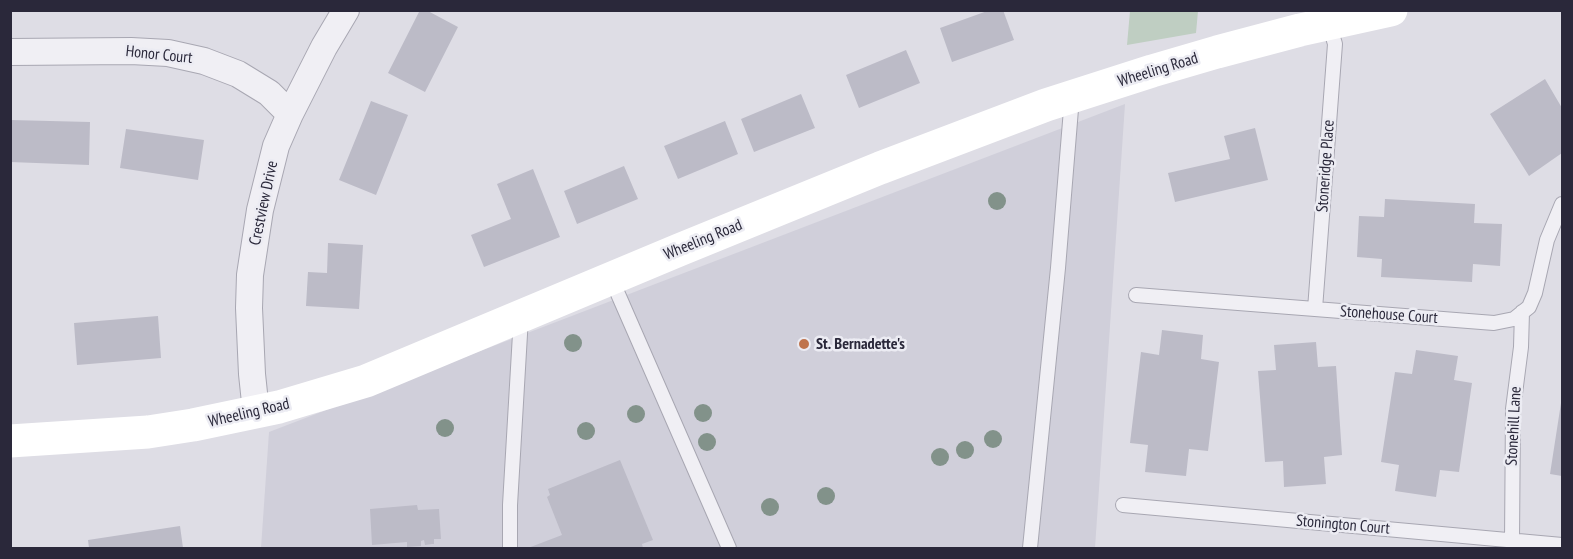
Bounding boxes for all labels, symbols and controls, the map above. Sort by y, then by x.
street label: Honor Court [125,42,193,68]
street label: Wheeling Road [1116,49,1200,91]
street label: Stoneridge Place [1313,119,1339,213]
street label: Crestview Drive [246,159,282,247]
street label: Wheeling Road [661,216,745,264]
street label: Stonehouse Court [1340,302,1438,328]
place label: St. Bernadette's [816,334,905,354]
marker: St. Bernadette's [797,337,811,351]
street label: Stonehill Lane [1502,386,1526,466]
street label: Wheeling Road [207,394,291,432]
street label: Stonington Court [1295,511,1391,539]

